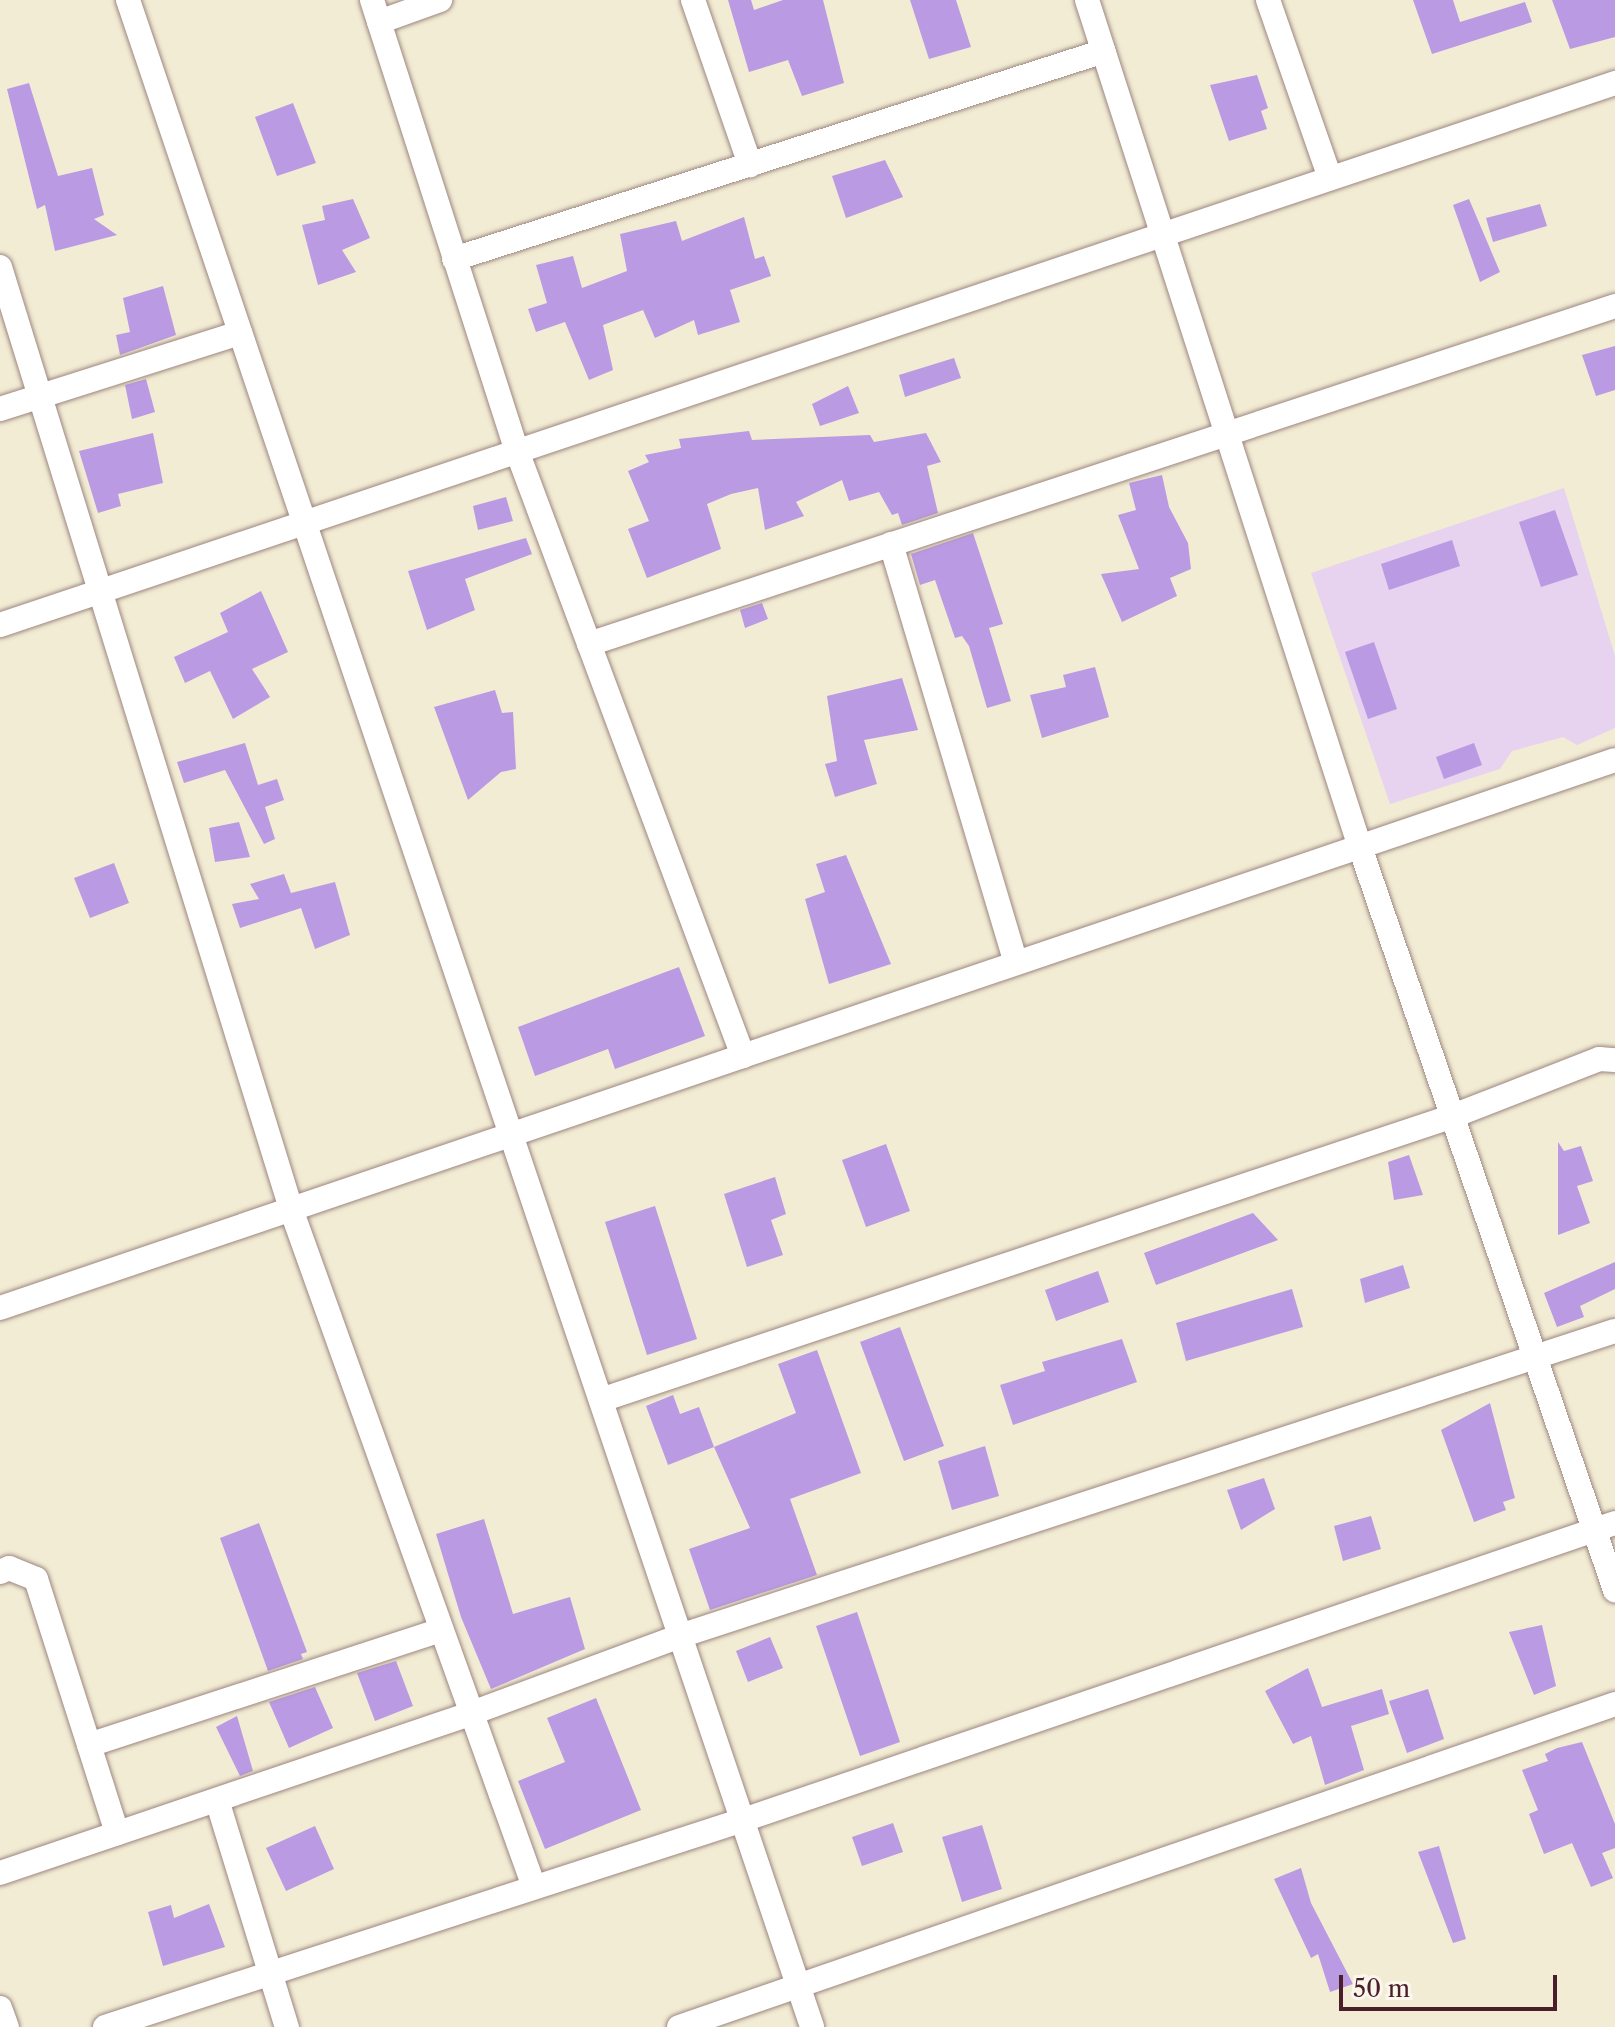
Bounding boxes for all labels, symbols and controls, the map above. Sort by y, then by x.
scale bar [1343,1959,1561,2009]
text: 50 m [1353,1974,1410,2003]

